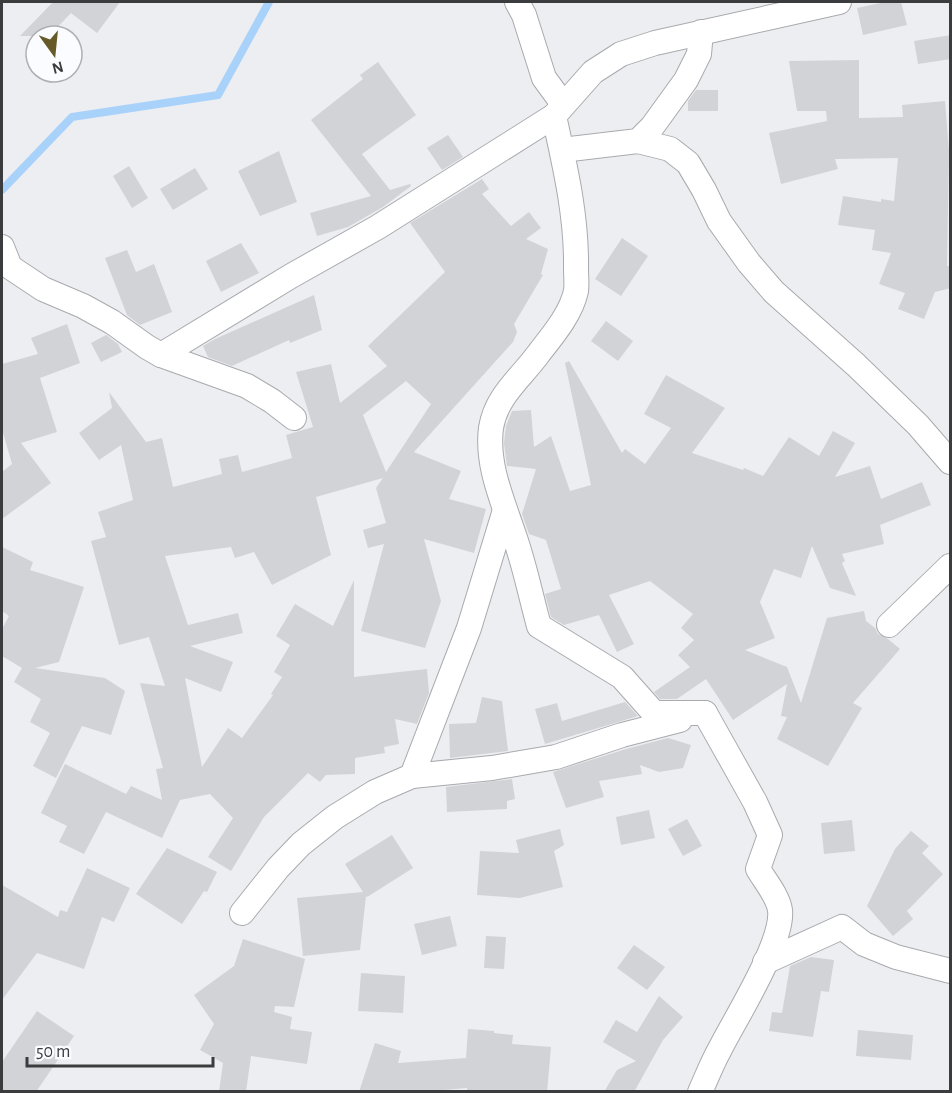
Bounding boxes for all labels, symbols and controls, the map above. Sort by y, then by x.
north arrow [24,24,84,84]
text: N [50,58,65,77]
scale bar [27,1030,213,1068]
text: 50 m [36,1043,70,1061]

